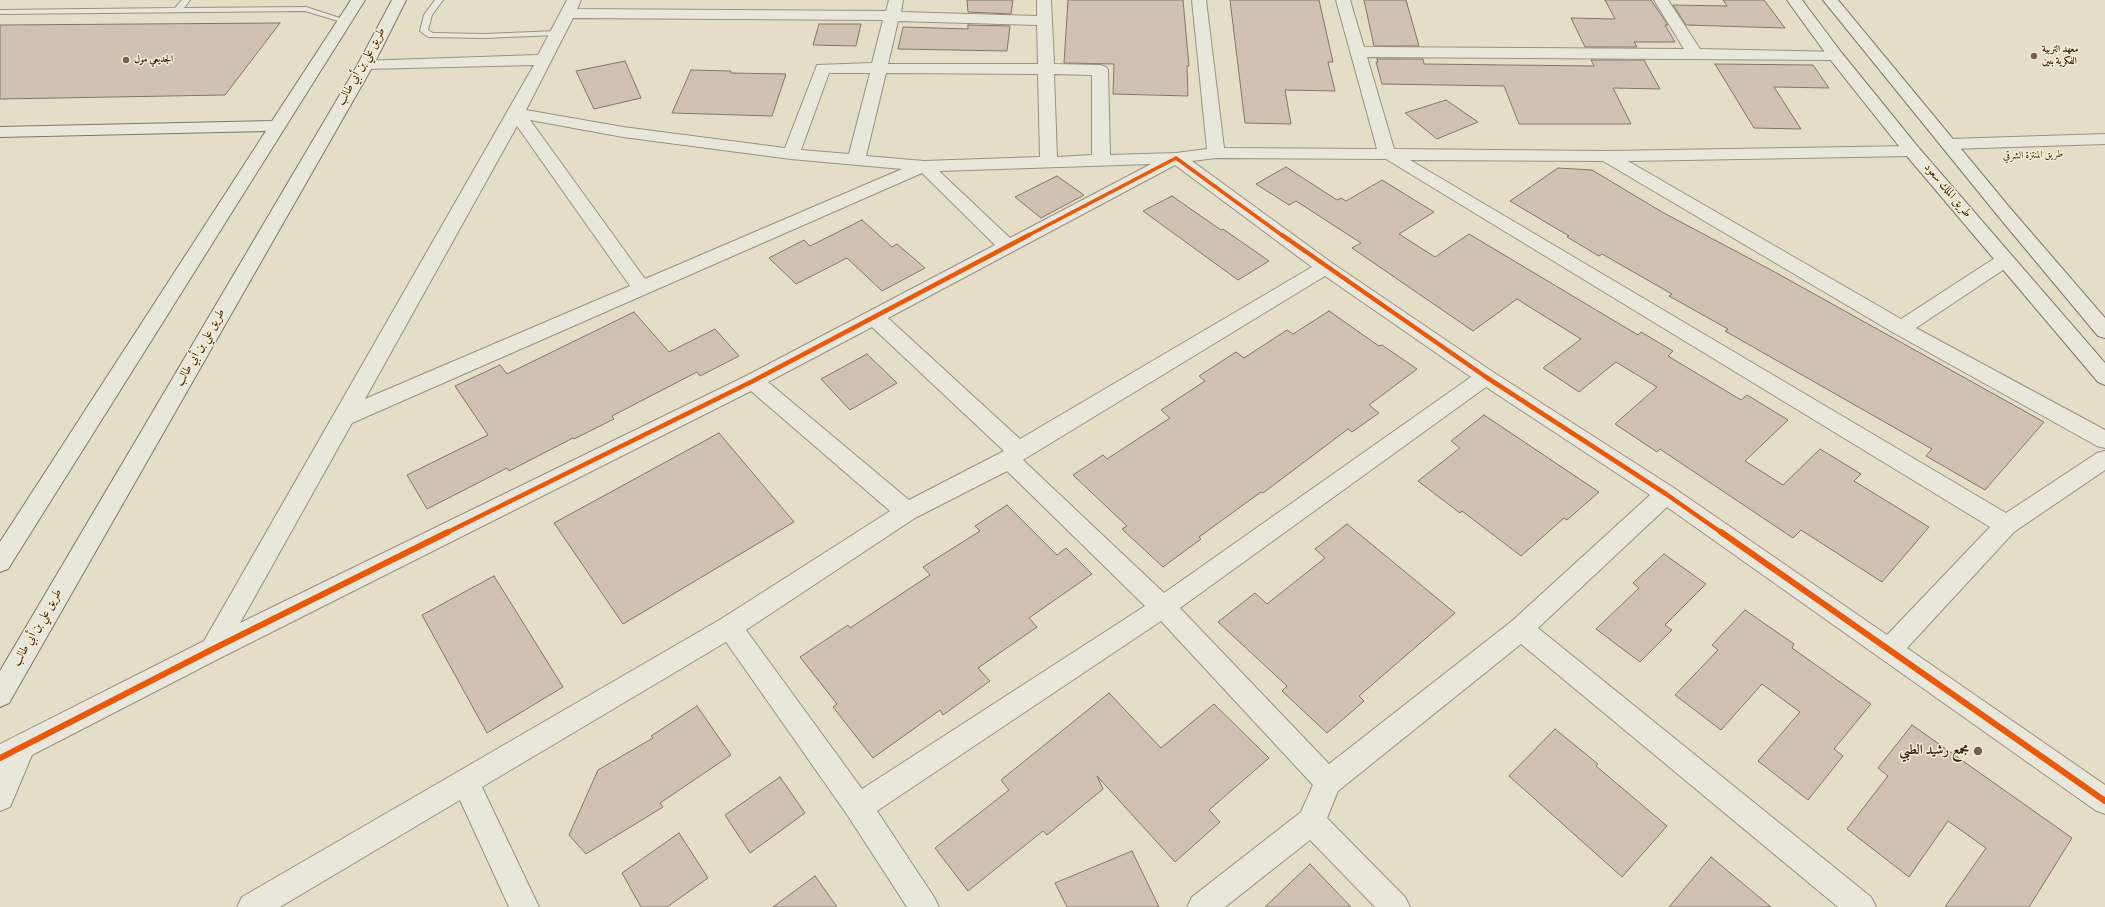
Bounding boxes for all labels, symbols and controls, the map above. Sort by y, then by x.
street label: طريق علي بن أبي طالب [335,25,389,109]
place label: معهد التربية الفكرية بنين [2042,44,2078,68]
marker: معهد التربية الفكرية بنين [2029,51,2039,61]
place label: الجديعي مول [134,54,173,66]
marker: الجديعي مول [121,55,131,65]
street label: طريق المنتزة الشرقي [2003,149,2063,163]
street label: طريق الملك سعود [1920,161,1974,221]
street label: طريق علي بن أبي طالب [173,307,229,389]
street label: طريق علي بن أبي طالب [10,587,66,669]
place label: مجمع رشيد الطبي [1899,743,1969,759]
marker: مجمع رشيد الطبي [1972,745,1984,757]

